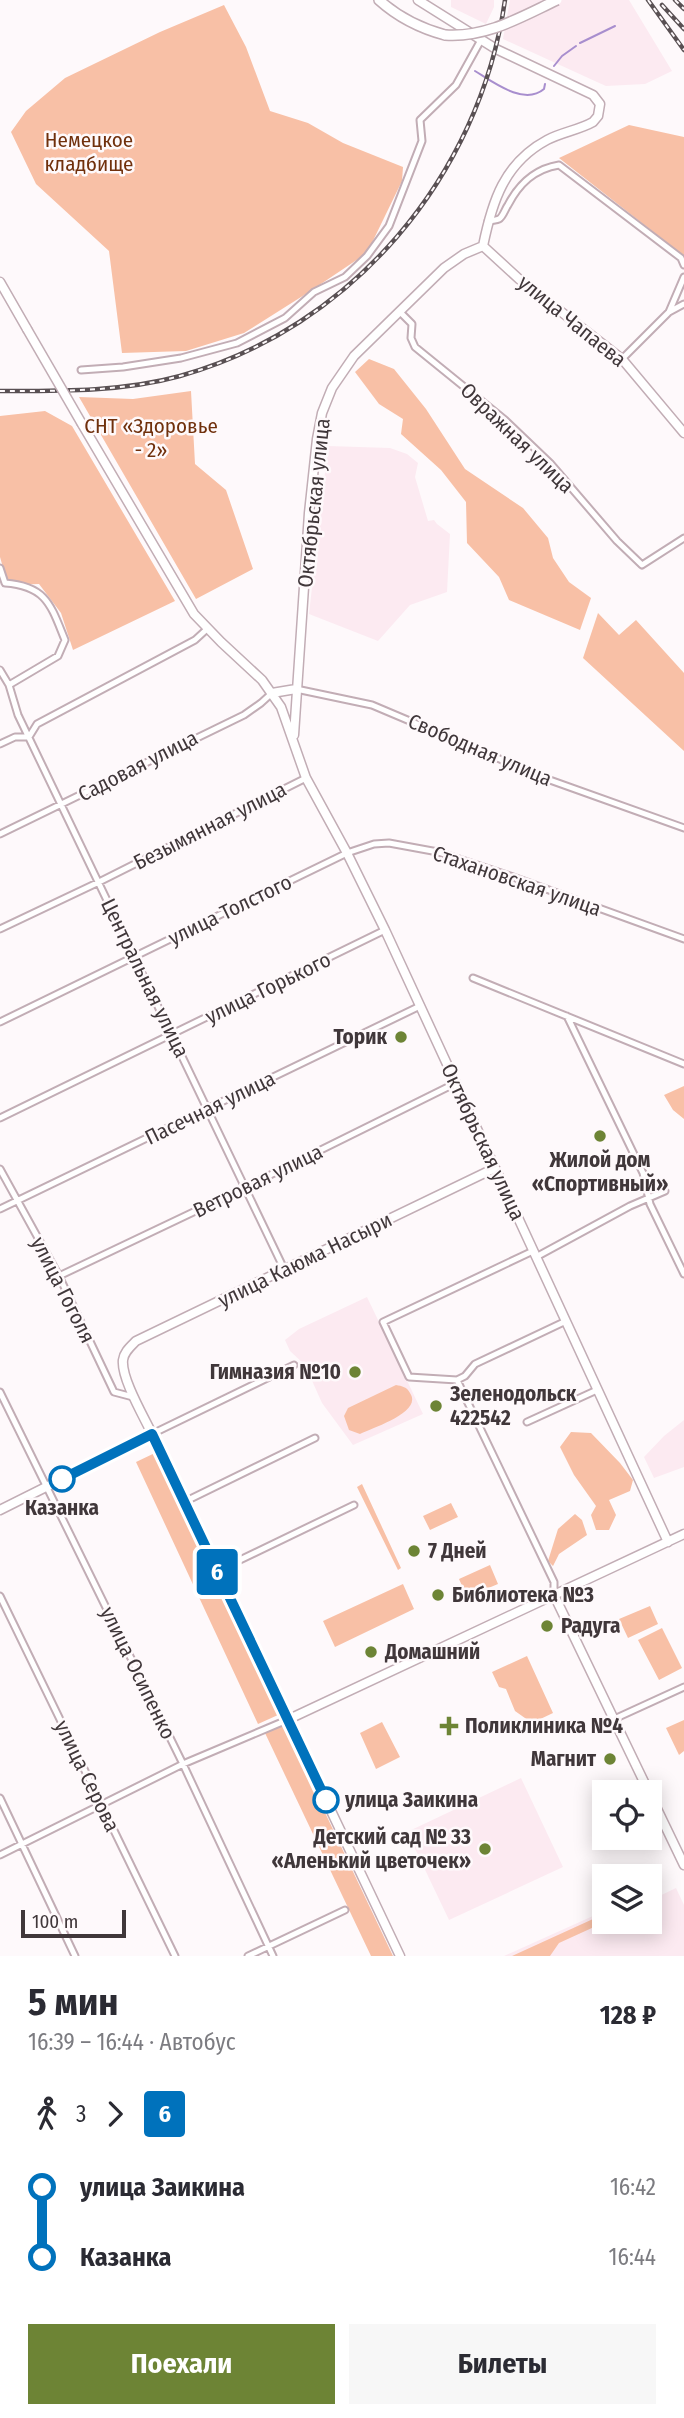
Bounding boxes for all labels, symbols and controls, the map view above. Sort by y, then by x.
park label: Немецкое кладбище [45,127,133,177]
street label: улица Чапаева [513,269,631,373]
street label: Овражная улица [455,377,579,499]
park label: СНТ «Здоровье - 2» [84,413,218,463]
street label: Октябрьская улица [292,417,336,589]
street label: Свободная улица [404,708,556,792]
street label: Садовая улица [74,725,202,807]
street label: Безымянная улица [129,776,291,876]
street label: Стахановская улица [429,840,605,922]
street label: улица Толстого [164,869,296,951]
street label: Центральная улица [95,894,195,1062]
street label: улица Горького [201,946,335,1030]
place label: Торик [333,1024,387,1050]
marker: Торик [393,1029,409,1045]
street label: Октябрьская улица [435,1059,531,1225]
street label: Пасечная улица [141,1065,279,1151]
marker: Жилой дом «Спортивный» [592,1128,608,1144]
street label: Ветровая улица [189,1138,327,1224]
place label: Жилой дом «Спортивный» [532,1147,668,1197]
street label: улица Каюма Насыри [214,1207,396,1313]
street label: улица Гоголя [25,1233,101,1347]
place label: Гимназия №10 [210,1359,341,1385]
marker: Гимназия №10 [347,1364,363,1380]
place label: Зеленодольск 422542 [449,1381,577,1431]
marker: Зеленодольск 422542 [428,1398,444,1414]
marker: Казанка [49,1466,75,1492]
place label: Казанка [25,1495,99,1521]
place label: 7 Дней [428,1538,487,1564]
marker: 7 Дней [406,1543,422,1559]
line badge: 6 [194,1549,240,1595]
text: 6 [211,1558,223,1586]
place label: Библиотека №3 [452,1582,594,1608]
marker: Библиотека №3 [430,1587,446,1603]
street label: улица Осипенко [95,1602,181,1744]
place label: Радуга [561,1613,620,1639]
marker: Радуга [539,1618,555,1634]
place label: Домашний [384,1639,480,1665]
marker: Домашний [363,1644,379,1660]
place label: Поликлиника №4 [465,1713,623,1739]
street label: улица Серова [49,1716,125,1836]
marker: Поликлиника №4 [439,1716,459,1736]
place label: Магнит [531,1746,597,1772]
marker: Магнит [602,1751,618,1767]
map controls [592,1780,662,1934]
button: locate [592,1780,662,1850]
marker: улица Заикина [313,1787,339,1813]
place label: улица Заикина [344,1787,478,1813]
place label: Детский сад № 33 «Аленький цветочек» [272,1824,471,1874]
marker: Детский сад № 33 «Аленький цветочек» [477,1841,493,1857]
button: layers [592,1864,662,1934]
scale bar [21,1907,126,1939]
text: 100 m [32,1910,78,1933]
text: 5 мин [28,1979,118,2025]
text: 128 ₽ [600,2000,656,2031]
text: 16:39 – 16:44 · Автобус [28,2028,235,2056]
icon: walk [28,2095,66,2133]
icon: forward [96,2095,134,2133]
text: 3 [76,2100,86,2128]
text: 6 [158,2100,171,2128]
text: улица Заикина [80,2172,245,2203]
text: 16:42 [610,2173,656,2201]
text: Казанка [80,2242,171,2273]
text: 16:44 [609,2243,656,2271]
button: Поехали [28,2324,335,2404]
button: Билеты [349,2324,656,2404]

